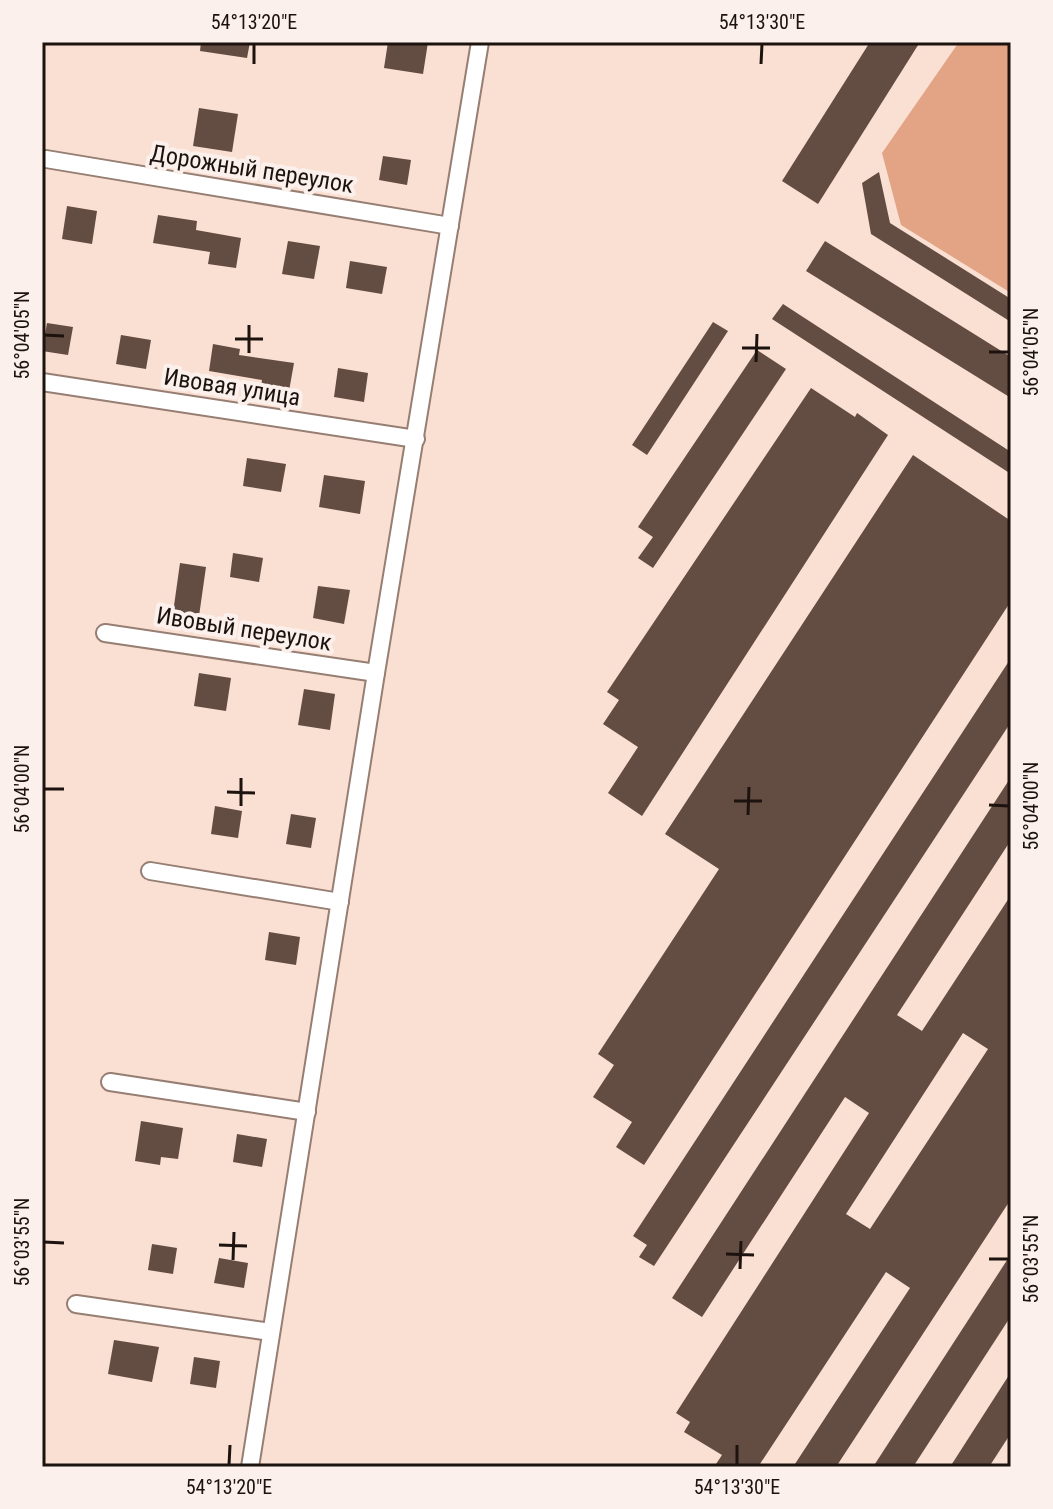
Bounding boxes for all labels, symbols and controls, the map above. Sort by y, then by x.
text: 54°13'20"E [211,10,297,34]
text: 54°13'30"E [719,10,805,34]
street label: Дорожный переулок [148,139,356,199]
text: 56°04'05"N [10,290,34,380]
text: 56°04'05"N [1019,307,1043,397]
street label: Ивовая улица [162,362,302,412]
street label: Ивовый переулок [154,601,334,657]
text: 56°04'00"N [10,744,34,834]
text: 56°04'00"N [1019,761,1043,851]
text: 56°03'55"N [10,1197,34,1287]
text: 56°03'55"N [1019,1214,1043,1304]
text: 54°13'20"E [186,1475,272,1499]
text: 54°13'30"E [694,1475,780,1499]

